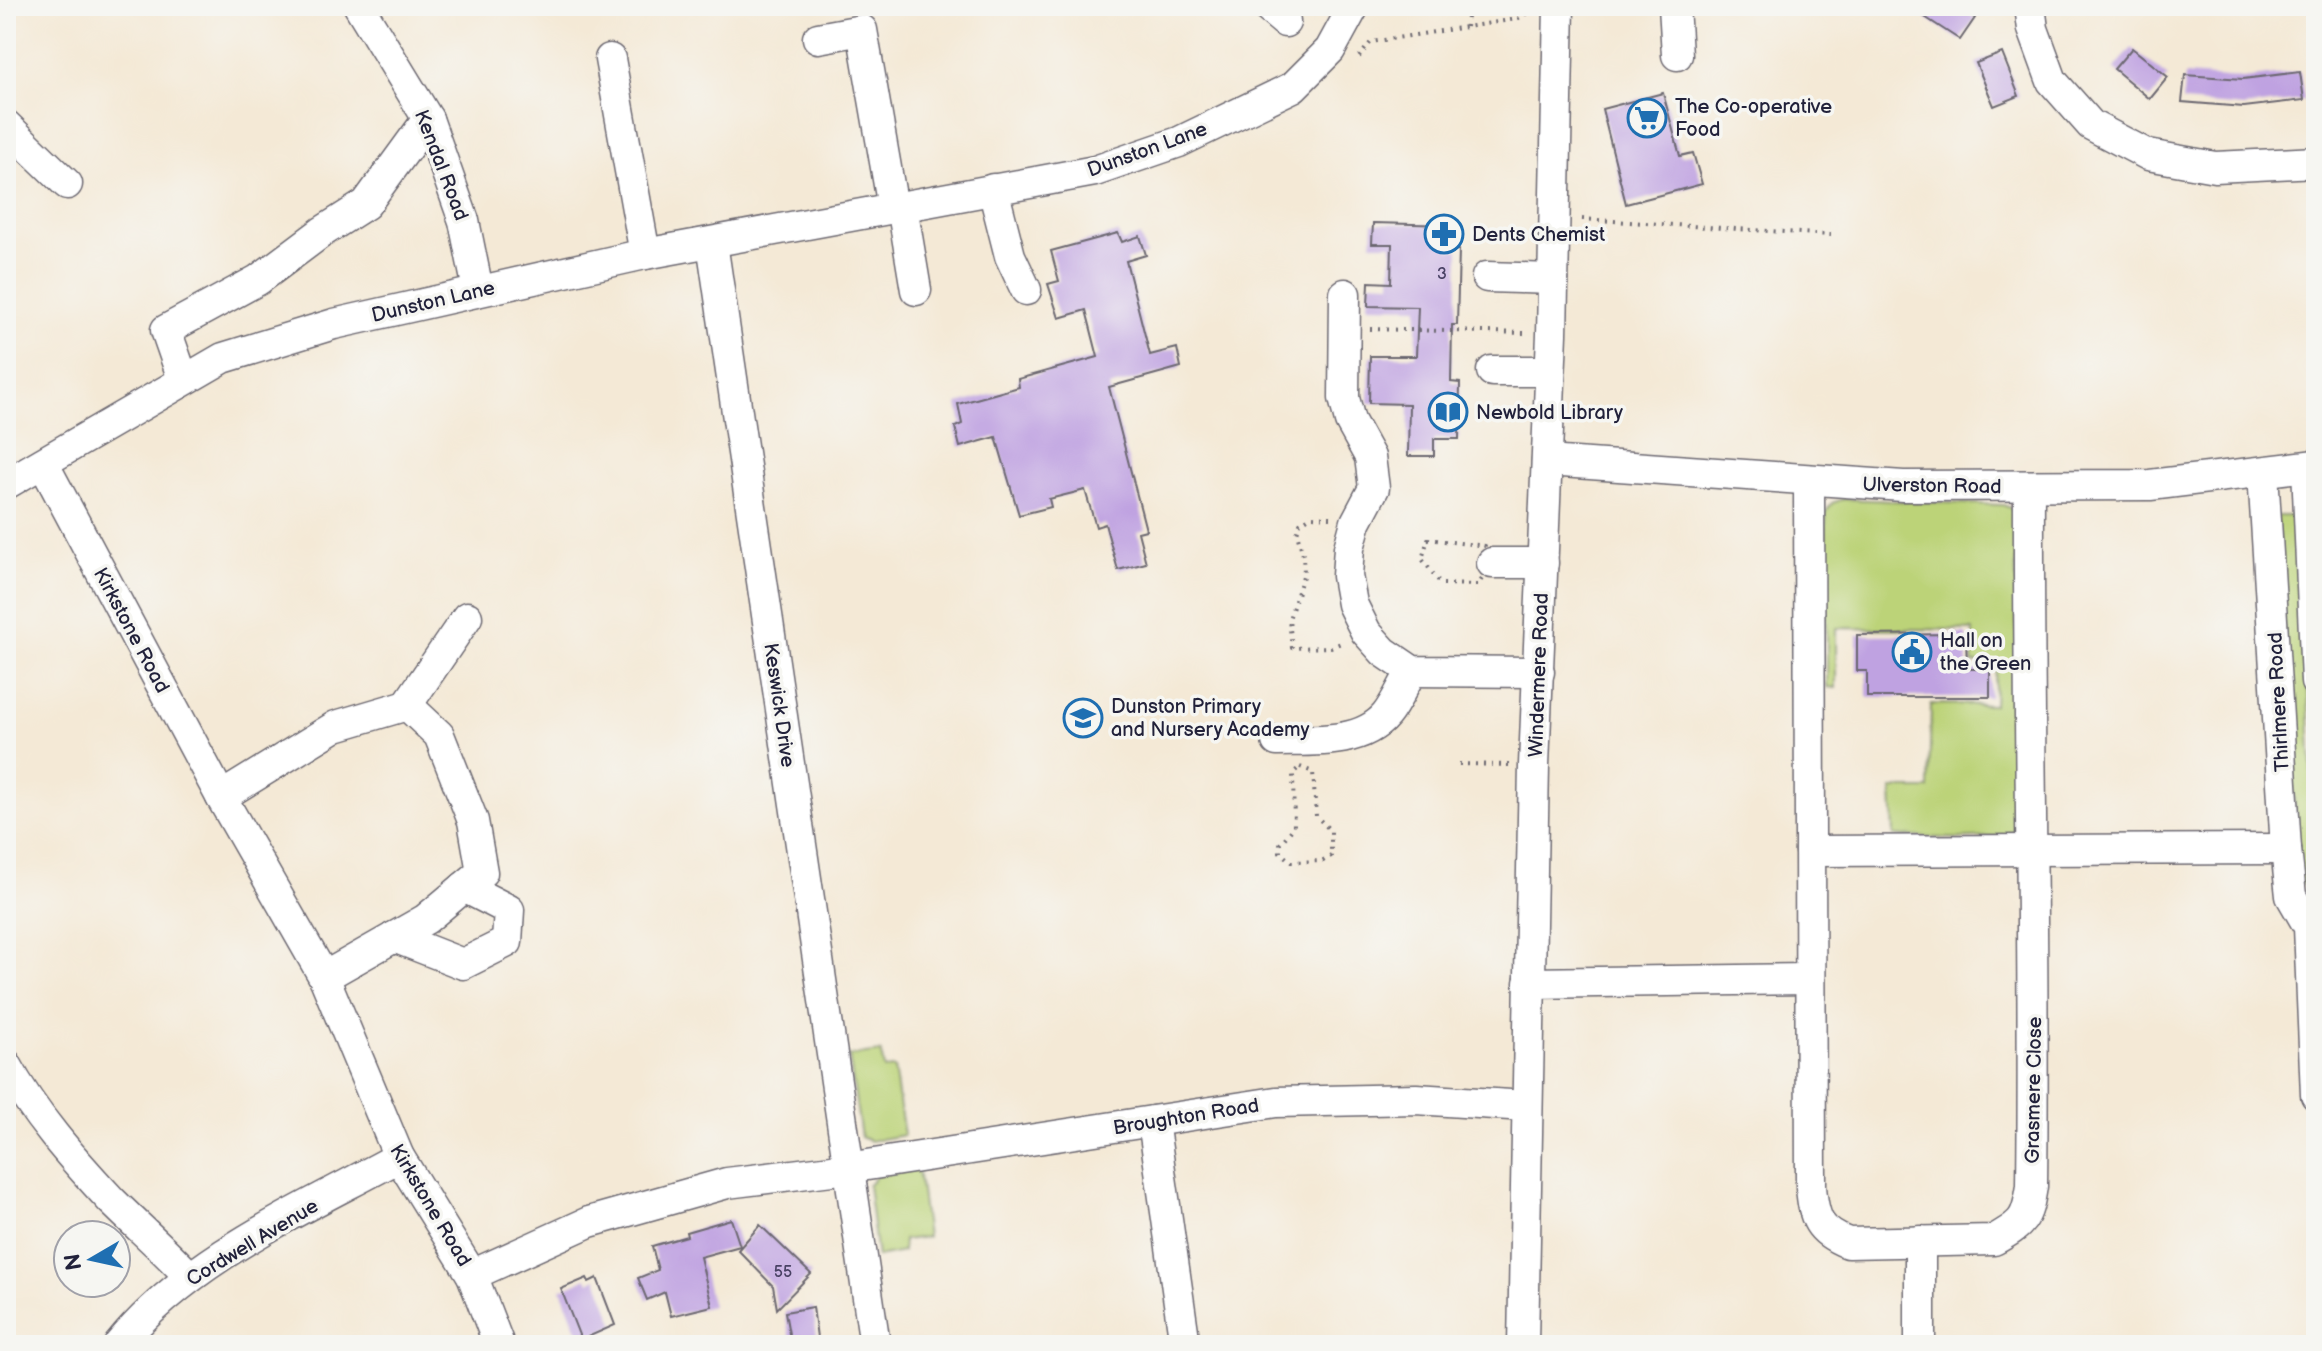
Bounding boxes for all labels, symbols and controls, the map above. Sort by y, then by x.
place label: The Co-operative Food [1675,95,1832,142]
supermarket icon: The Co-operative Food [1626,97,1668,139]
street label: Kendal Road [409,107,473,224]
street label: Dunston Lane [1084,117,1211,183]
pharmacy icon: Dents Chemist [1423,213,1465,255]
place label: Dents Chemist [1472,223,1605,247]
house number: 3 [1437,265,1447,284]
street label: Dunston Lane [369,276,497,328]
library icon: Newbold Library [1427,391,1469,433]
place label: Newbold Library [1476,401,1623,425]
street label: Ulverston Road [1862,473,2002,499]
street label: Kirkstone Road [88,564,174,697]
street label: Windermere Road [1524,592,1554,758]
place label: Hall on the Green [1940,629,2031,676]
public building icon: Hall on the Green [1891,631,1933,673]
street label: Thirlmere Road [2263,632,2295,772]
street label: Keswick Drive [758,641,800,769]
place label: Dunston Primary and Nursery Academy [1111,695,1310,742]
school or university icon: Dunston Primary and Nursery Academy [1062,697,1104,739]
street label: Grasmere Close [2021,1016,2047,1164]
street label: Broughton Road [1111,1094,1261,1140]
street label: Kirkstone Road [384,1140,476,1271]
street label: Cordwell Avenue [182,1194,323,1292]
north arrow [52,1219,132,1299]
text: N [59,1252,88,1272]
house number: 55 [774,1263,792,1282]

